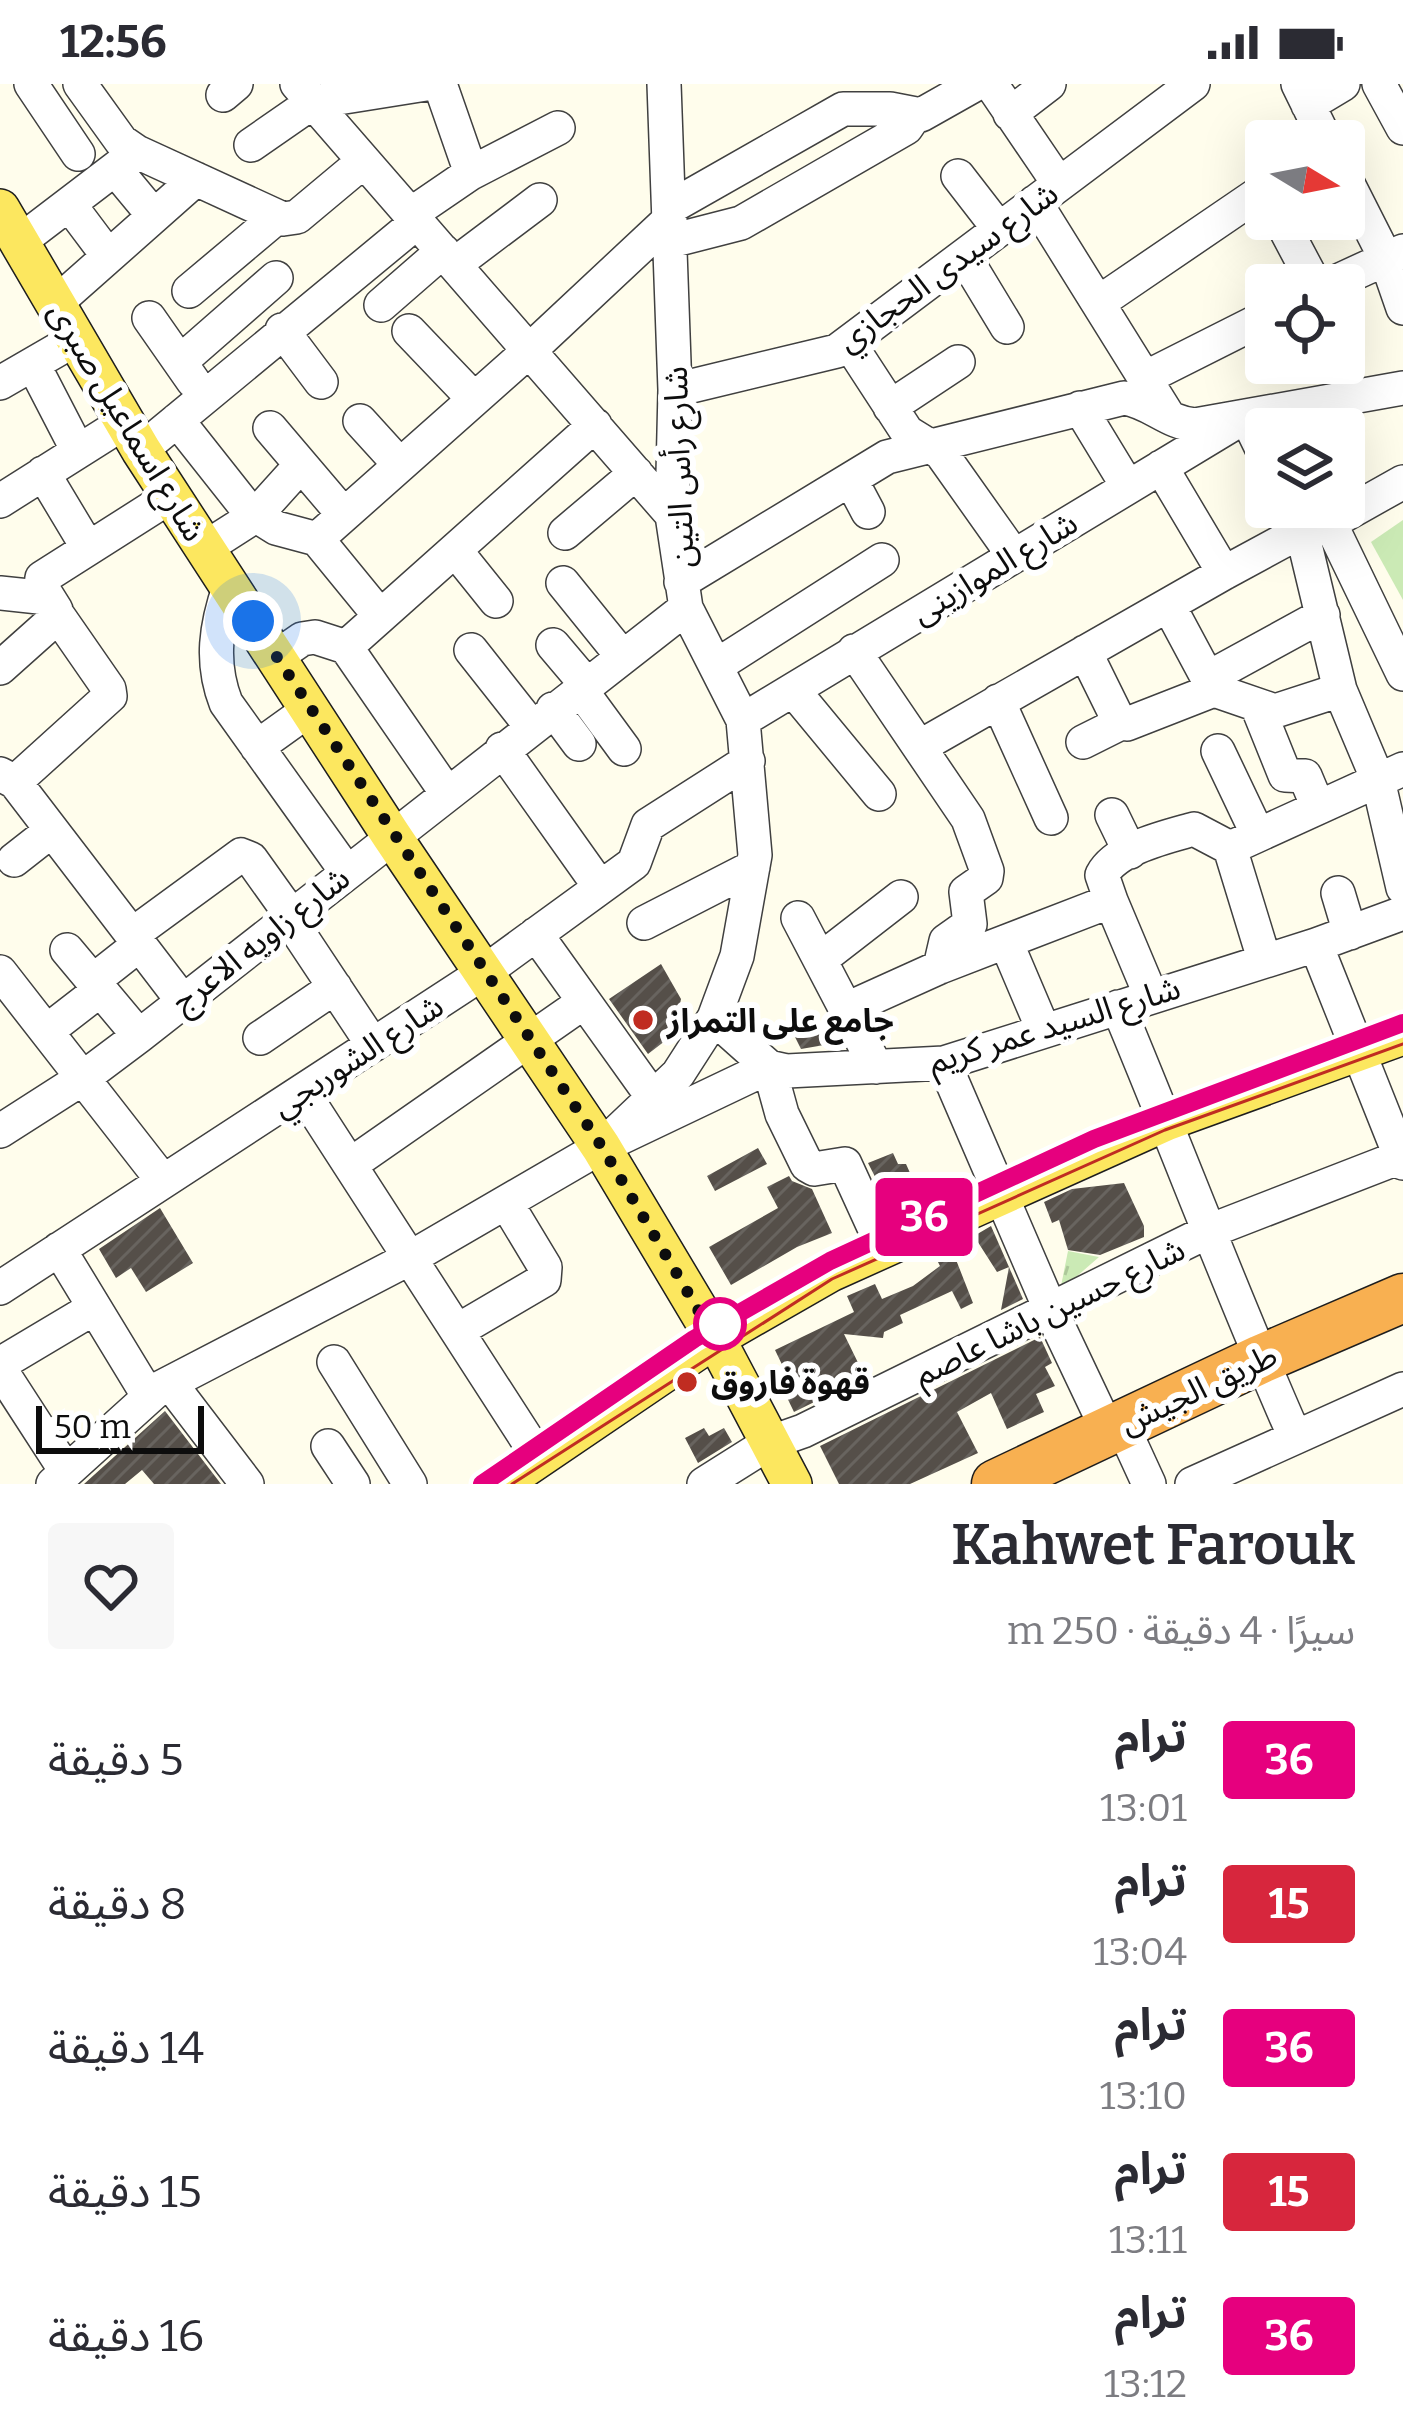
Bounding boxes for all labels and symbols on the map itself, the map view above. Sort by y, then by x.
north arrow [1245,120,1365,240]
street label: شارع سيدى الحجازي [829,173,1069,364]
street label: شارع اسماعيل صبرى [36,295,214,551]
street label: شارع رأس التين [655,365,707,568]
street label: شارع الموازينى [904,503,1087,636]
your location [223,591,283,651]
street label: شارع زاويه الاعرج [164,858,360,1025]
street label: شارع السيد عمر كريم [924,968,1187,1087]
street label: شارع الشوربجي [264,986,453,1130]
place label: جامع على التمراز [665,1001,894,1045]
marker: جامع على التمراز [630,1007,656,1033]
line badge: 36 [870,1178,978,1256]
street label: شارع حسين باشا عاصم [907,1229,1194,1399]
unlabelled marker [695,1299,745,1349]
street label: طريق الجيش [1113,1335,1284,1443]
place label: قهوة فاروق [711,1363,870,1403]
marker: قهوة فاروق [674,1369,700,1395]
scale bar [36,1400,204,1453]

